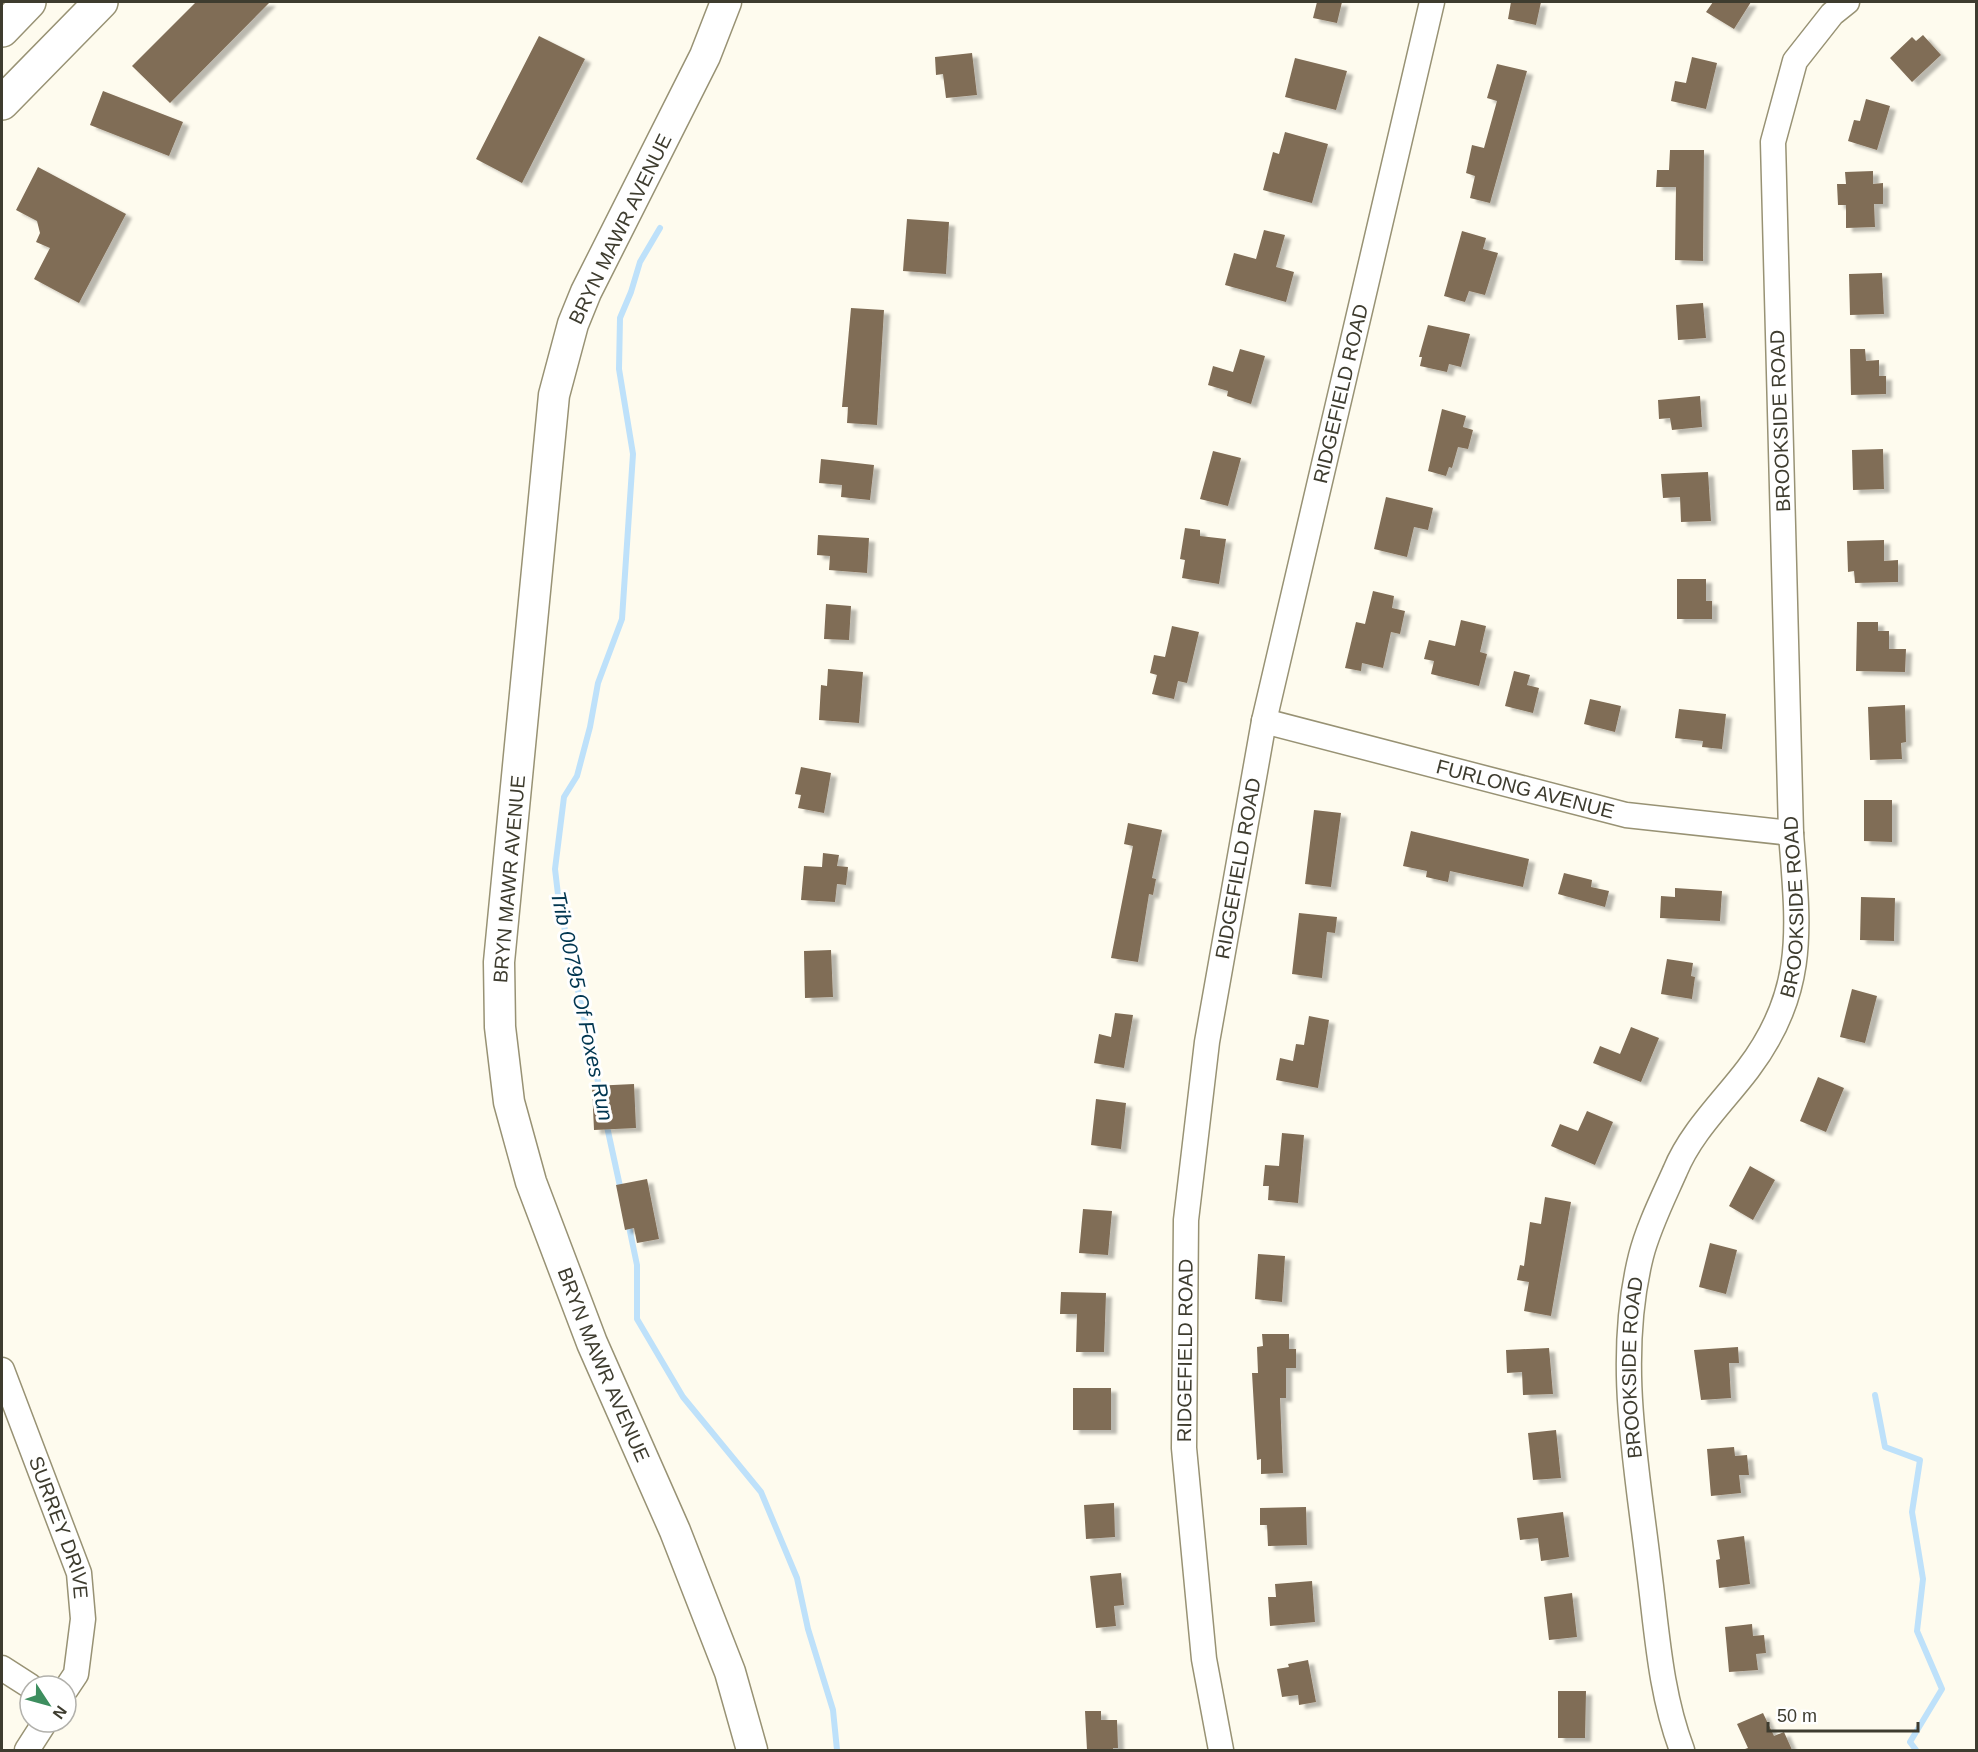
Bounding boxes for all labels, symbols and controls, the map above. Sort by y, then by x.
street label: BRYN MAWR AVENUE [564,130,676,328]
street label: RIDGEFIELD ROAD [1309,302,1372,485]
street label: BROOKSIDE ROAD [1766,330,1794,512]
street label: FURLONG AVENUE [1434,755,1617,823]
street label: BRYN MAWR AVENUE [489,774,529,984]
street label: RIDGEFIELD ROAD [1211,776,1265,961]
street label: BROOKSIDE ROAD [1776,816,1807,1000]
water label: Trib 00795 Of Foxes Run [547,889,618,1123]
street label: RIDGEFIELD ROAD [1173,1259,1197,1442]
street label: BRYN MAWR AVENUE [553,1264,654,1465]
street label: BROOKSIDE ROAD [1618,1275,1647,1460]
street label: SURREY DRIVE [25,1453,92,1600]
north arrow [18,1674,78,1734]
scale bar [1768,1695,1918,1733]
text: N [49,1703,70,1722]
text: 50 m [1777,1706,1817,1726]

